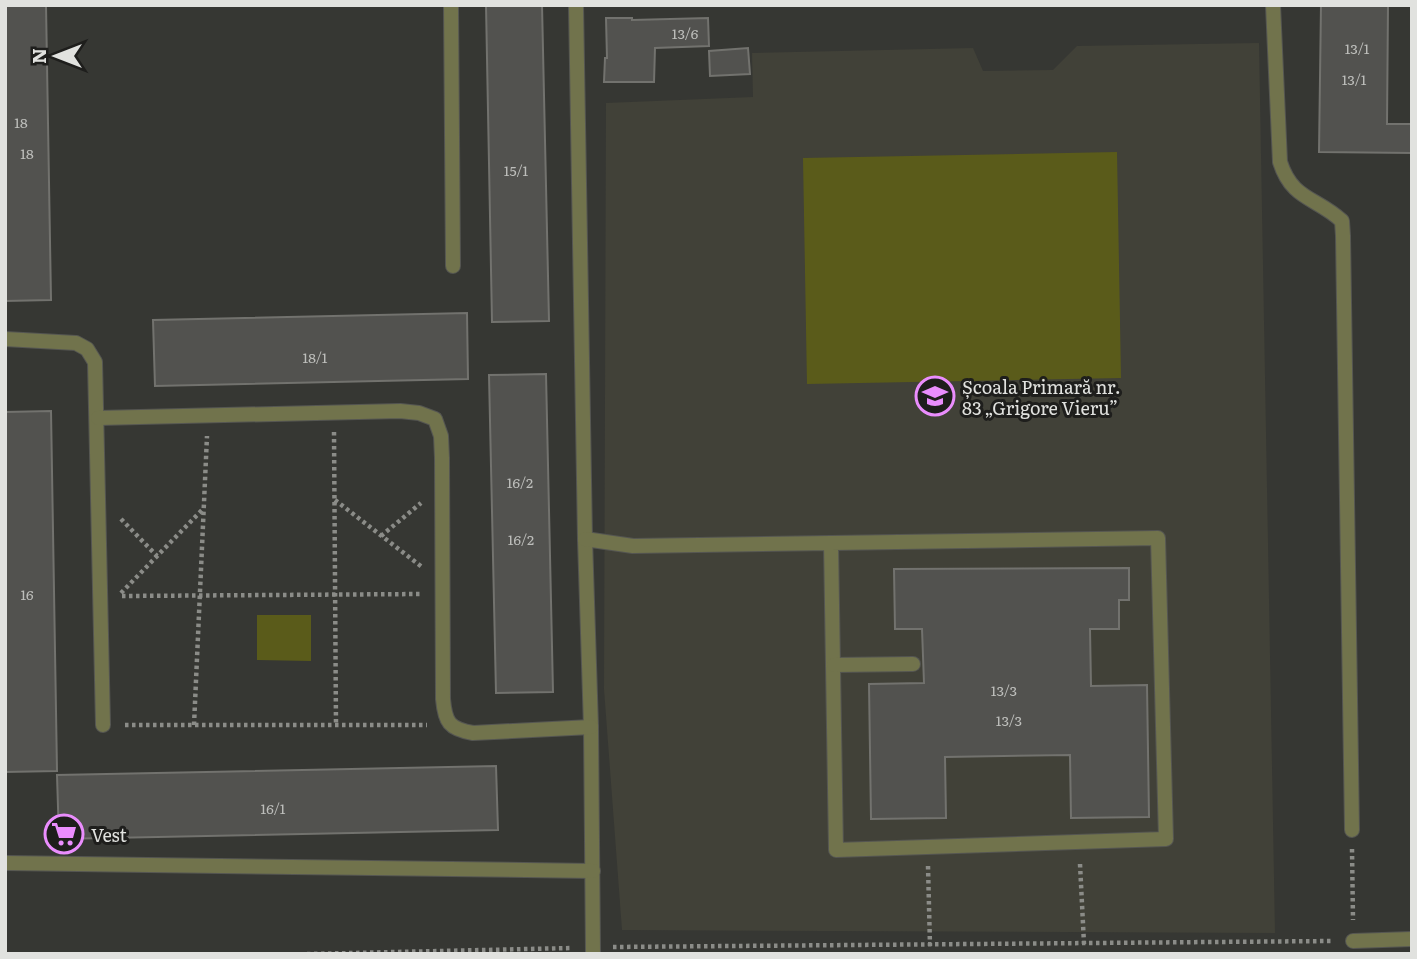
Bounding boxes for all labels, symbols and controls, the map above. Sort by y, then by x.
north arrow [21,21,91,91]
house number: 13/6 [672,23,699,43]
house number: 13/1 [1345,38,1370,58]
text: N [24,48,52,64]
house number: 13/1 [1342,69,1367,89]
house number: 18 [14,112,28,132]
house number: 18 [20,143,34,163]
house number: 15/1 [504,160,529,180]
house number: 18/1 [302,347,328,367]
place label: Școala Primară nr. 83 „Grigore Vieru” [962,373,1121,421]
school or university icon: Școala Primară nr. 83 „Grigore Vieru” [914,375,956,417]
house number: 16/2 [507,472,533,492]
house number: 16/2 [508,529,534,549]
house number: 16 [20,584,34,604]
house number: 13/3 [991,680,1017,700]
house number: 13/3 [996,710,1022,730]
house number: 16/1 [261,798,286,818]
supermarket icon: Vest [43,813,85,855]
place label: Vest [91,821,128,848]

